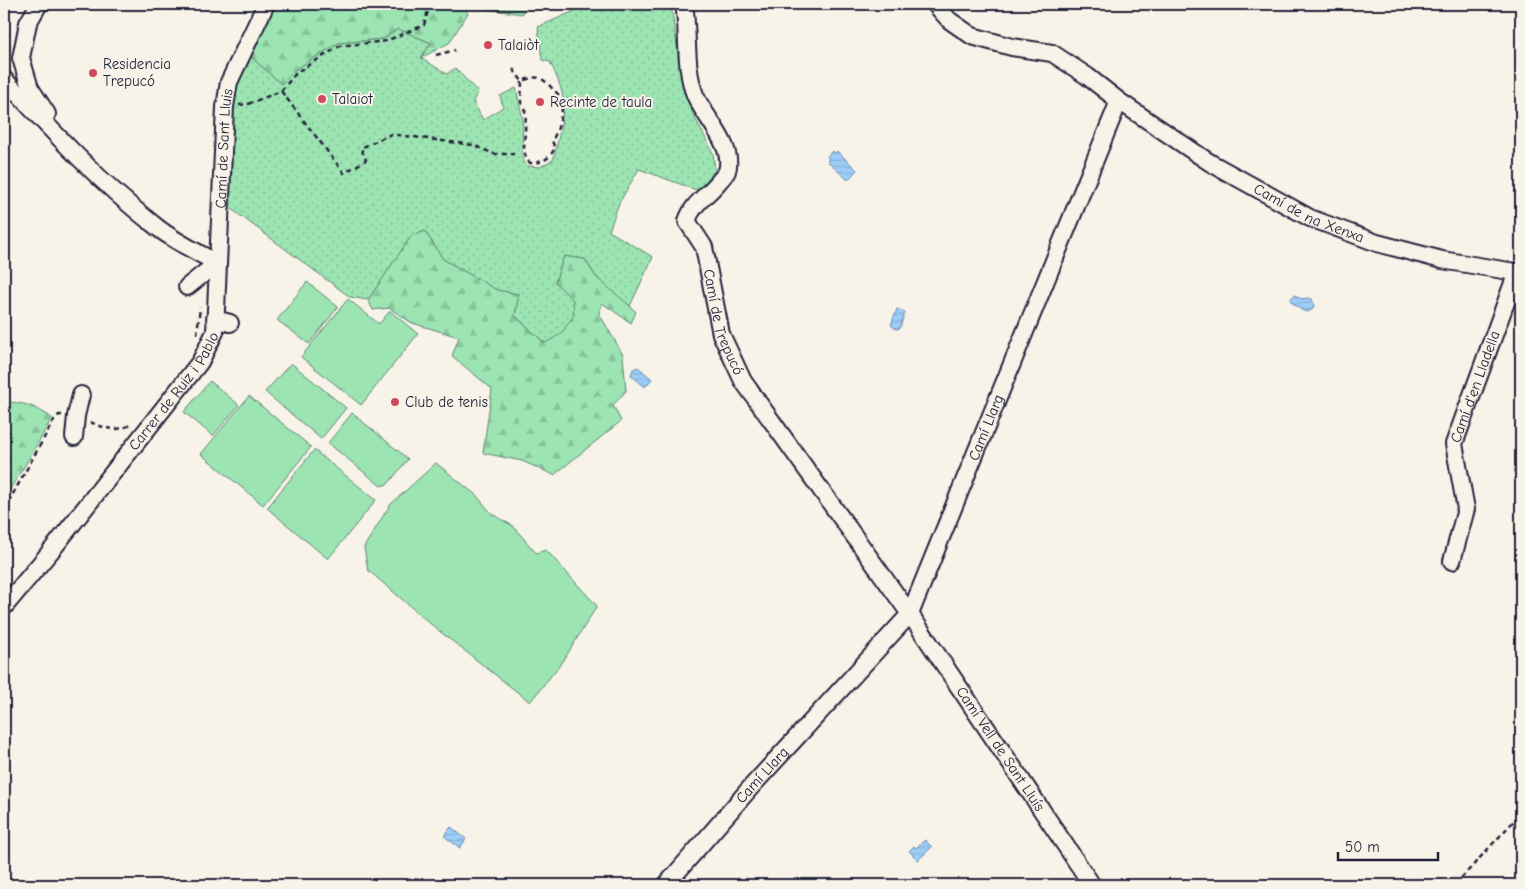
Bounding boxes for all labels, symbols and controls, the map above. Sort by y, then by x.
place label: Talaiòt [498,36,539,54]
marker: Talaiòt [482,39,494,51]
place label: Residencia Trepucó [103,55,171,90]
marker: Residencia Trepucó [87,67,99,79]
street label: Camí de Sant Lluis [211,87,237,209]
place label: Talaiot [332,90,373,108]
marker: Talaiot [316,93,328,105]
place label: Recinte de taula [550,93,652,111]
marker: Recinte de taula [534,96,546,108]
street label: Camí de na Xenxa [1251,180,1367,246]
street label: Camí de Trepucó [700,267,748,378]
street label: Camí d'en Lladella [1446,328,1504,445]
street label: Carrer de Ruiz i Pablo [125,329,223,454]
street label: Camí Llarg [964,392,1007,463]
place label: Club de tenis [405,393,488,411]
marker: Club de tenis [389,396,401,408]
street label: Camí Vell de Sant Lluís [952,683,1049,815]
street label: Camí Llarg [732,743,792,807]
scale bar [1338,829,1438,861]
text: 50 m [1345,838,1380,856]

